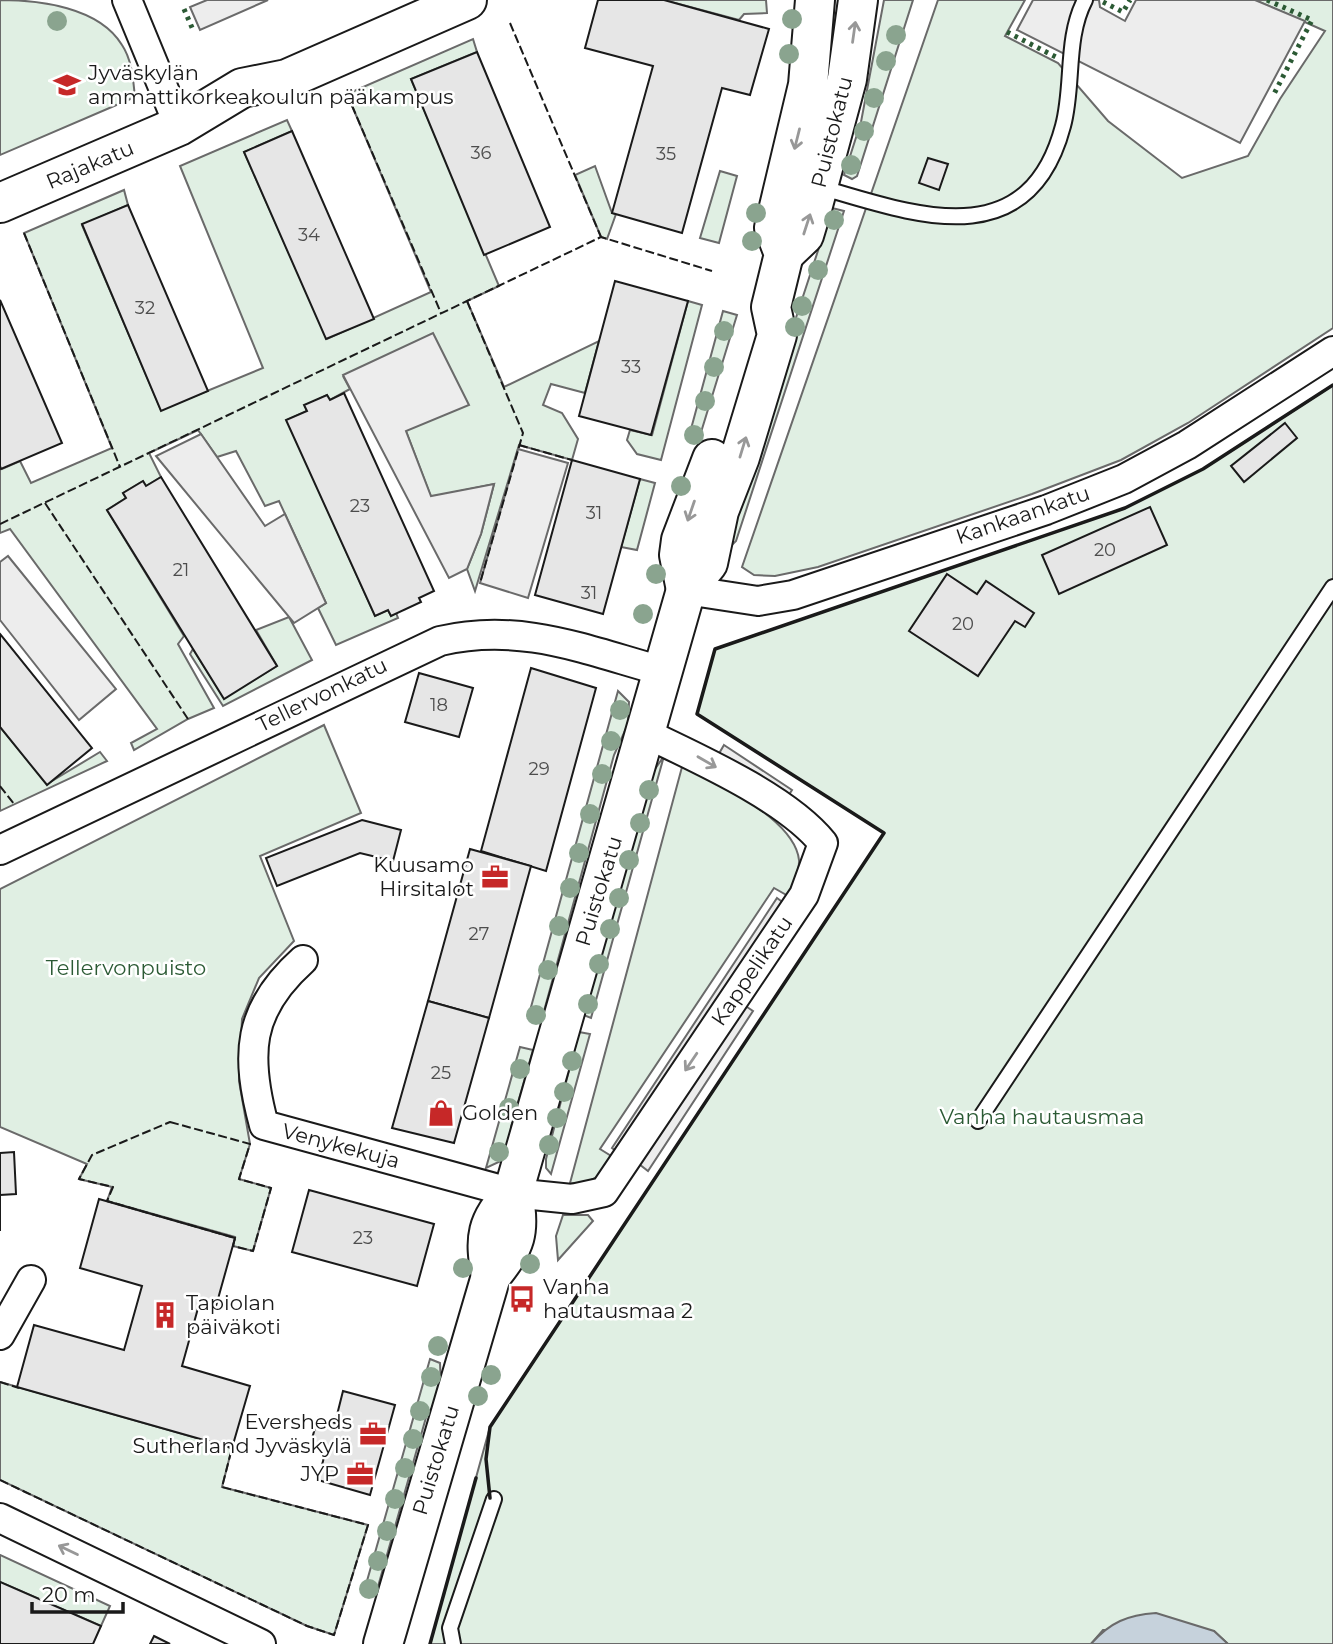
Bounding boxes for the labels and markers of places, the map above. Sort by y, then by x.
place label: Jyväskylän ammattikorkeakoulun pääkampus [87,60,454,109]
school or university icon: Jyväskylän ammattikorkeakoulun pääkampus [52,70,82,100]
place label: Kuusamo Hirsitalot [373,852,474,901]
office icon: Kuusamo Hirsitalot [480,862,510,892]
shop icon: Golden [426,1098,456,1128]
place label: Golden [462,1100,538,1125]
place label: Vanha hautausmaa 2 [543,1274,693,1323]
bus stop icon: Vanha hautausmaa 2 [507,1284,537,1314]
place label: Tapiolan päiväkoti [186,1290,281,1339]
building icon: Tapiolan päiväkoti [150,1300,180,1330]
place label: Eversheds Sutherland Jyväskylä [132,1409,352,1458]
office icon: Eversheds Sutherland Jyväskylä [358,1419,388,1449]
office icon: JYP [345,1459,375,1489]
place label: JYP [300,1461,339,1486]

